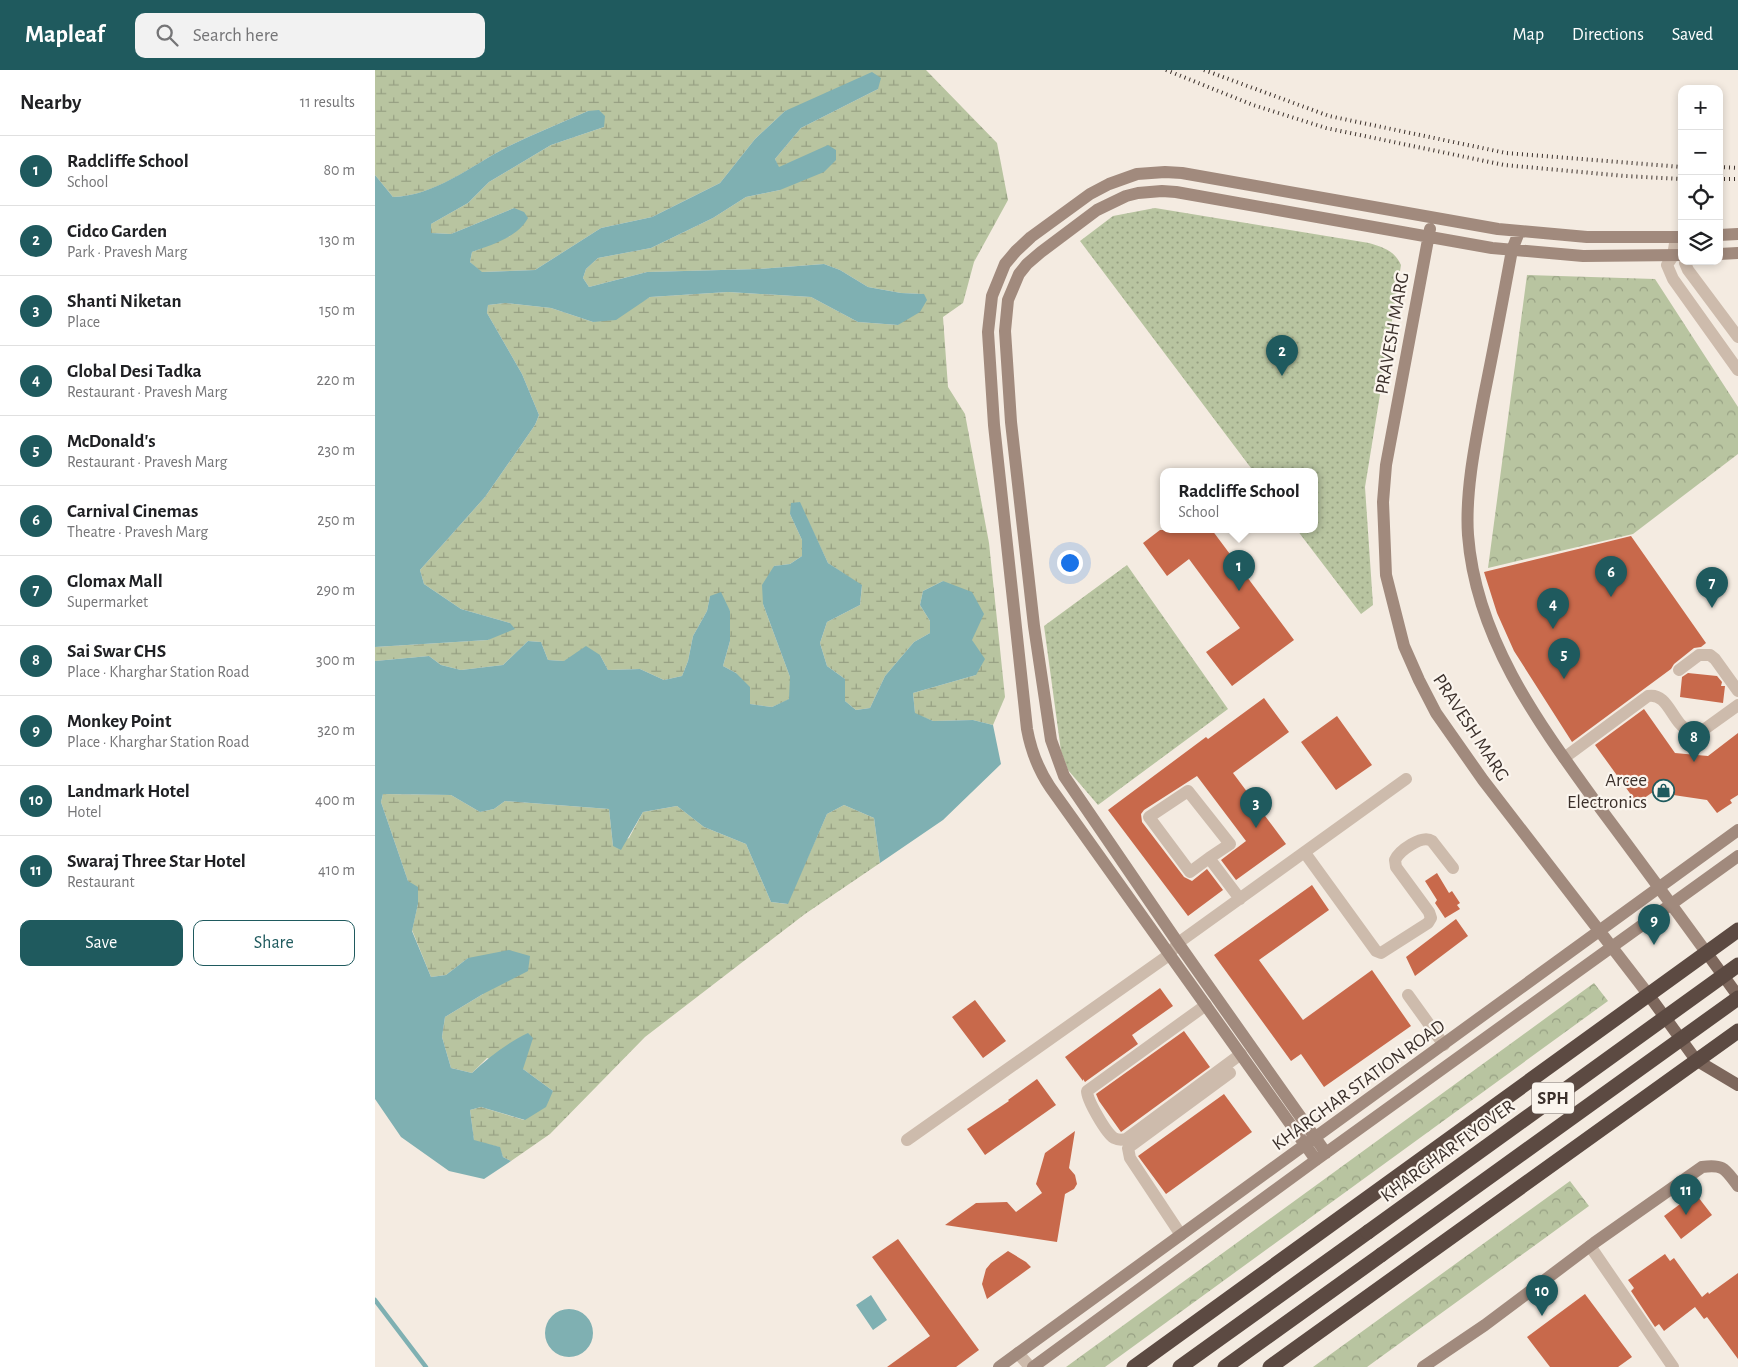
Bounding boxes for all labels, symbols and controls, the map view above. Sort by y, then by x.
search box [135,13,485,58]
icon: search [153,21,181,49]
text: Mapleaf [25,23,105,47]
text: Search here [193,26,279,45]
text: Map [1513,26,1544,44]
text: Directions [1572,26,1644,44]
text: Saved [1672,26,1713,44]
map controls [1678,85,1723,265]
button: + [1678,85,1723,130]
text: Nearby [20,92,81,113]
text: 11 results [300,94,355,110]
button: − [1678,130,1723,175]
text: Radcliffe School [67,152,189,171]
text: 1 [33,162,39,178]
text: 80 m [324,162,355,178]
text: School [67,174,108,190]
button: locate [1678,175,1723,220]
button: layers [1678,220,1723,265]
text: Cidco Garden [67,222,167,241]
text: 2 [32,232,40,248]
text: 130 m [319,232,355,248]
text: Park · Pravesh Marg [67,244,187,260]
street label: PRAVESH MARG [1372,271,1413,396]
text: Shanti Niketan [67,292,182,311]
text: 3 [33,302,39,318]
text: 150 m [319,302,355,318]
text: Place [67,314,100,330]
pin: 2 [1266,335,1298,376]
text: Global Desi Tadka [67,362,202,381]
text: 4 [32,372,40,388]
text: 220 m [317,372,355,388]
text: Restaurant · Pravesh Marg [67,384,227,400]
text: McDonald's [67,432,156,451]
text: 5 [33,442,39,458]
text: 230 m [317,442,355,458]
text: Restaurant · Pravesh Marg [67,454,227,470]
popup [1160,468,1318,533]
text: Radcliffe School [1178,482,1300,501]
text: Carnival Cinemas [67,502,198,521]
text: School [1178,504,1220,520]
text: 6 [32,512,40,528]
text: 250 m [317,512,355,528]
text: Theatre · Pravesh Marg [67,524,208,540]
your location [1057,550,1083,576]
pin: 1 [1223,550,1255,591]
pin: 6 [1595,556,1627,597]
pin: 7 [1696,567,1728,608]
text: Glomax Mall [67,572,163,591]
text: 7 [33,582,39,598]
text: 290 m [316,582,355,598]
pin: 4 [1537,588,1569,629]
text: Supermarket [67,594,148,610]
pin: 5 [1548,638,1580,679]
text: Sai Swar CHS [67,642,166,661]
text: 8 [32,652,40,668]
text: 300 m [316,652,355,668]
text: Place · Kharghar Station Road [67,664,249,680]
street label: PRAVESH MARG [1429,671,1512,785]
text: Monkey Point [67,712,171,731]
pin: 8 [1678,721,1710,762]
text: 9 [32,722,40,738]
text: 320 m [317,722,355,738]
text: Place · Kharghar Station Road [67,734,249,750]
place label: Arcee Electronics [1567,771,1647,812]
shop icon: Arcee Electronics [1651,778,1675,802]
text: Landmark Hotel [67,782,190,801]
pin: 3 [1240,787,1272,828]
text: 10 [29,792,43,808]
text: 400 m [315,792,355,808]
text: Hotel [67,804,102,820]
text: Swaraj Three Star Hotel [67,852,246,871]
text: 11 [30,862,42,878]
text: 410 m [318,862,355,878]
text: Restaurant [67,874,135,890]
pin: 9 [1638,904,1670,945]
button: Save [20,920,183,966]
button: Share [193,920,355,966]
street label: KHARGHAR STATION ROAD [1269,1016,1449,1154]
road number: SPH [1532,1082,1574,1114]
street label: KHARGHAR FLYOVER [1377,1096,1518,1206]
pin: 11 [1670,1174,1702,1215]
pin: 10 [1526,1275,1558,1316]

